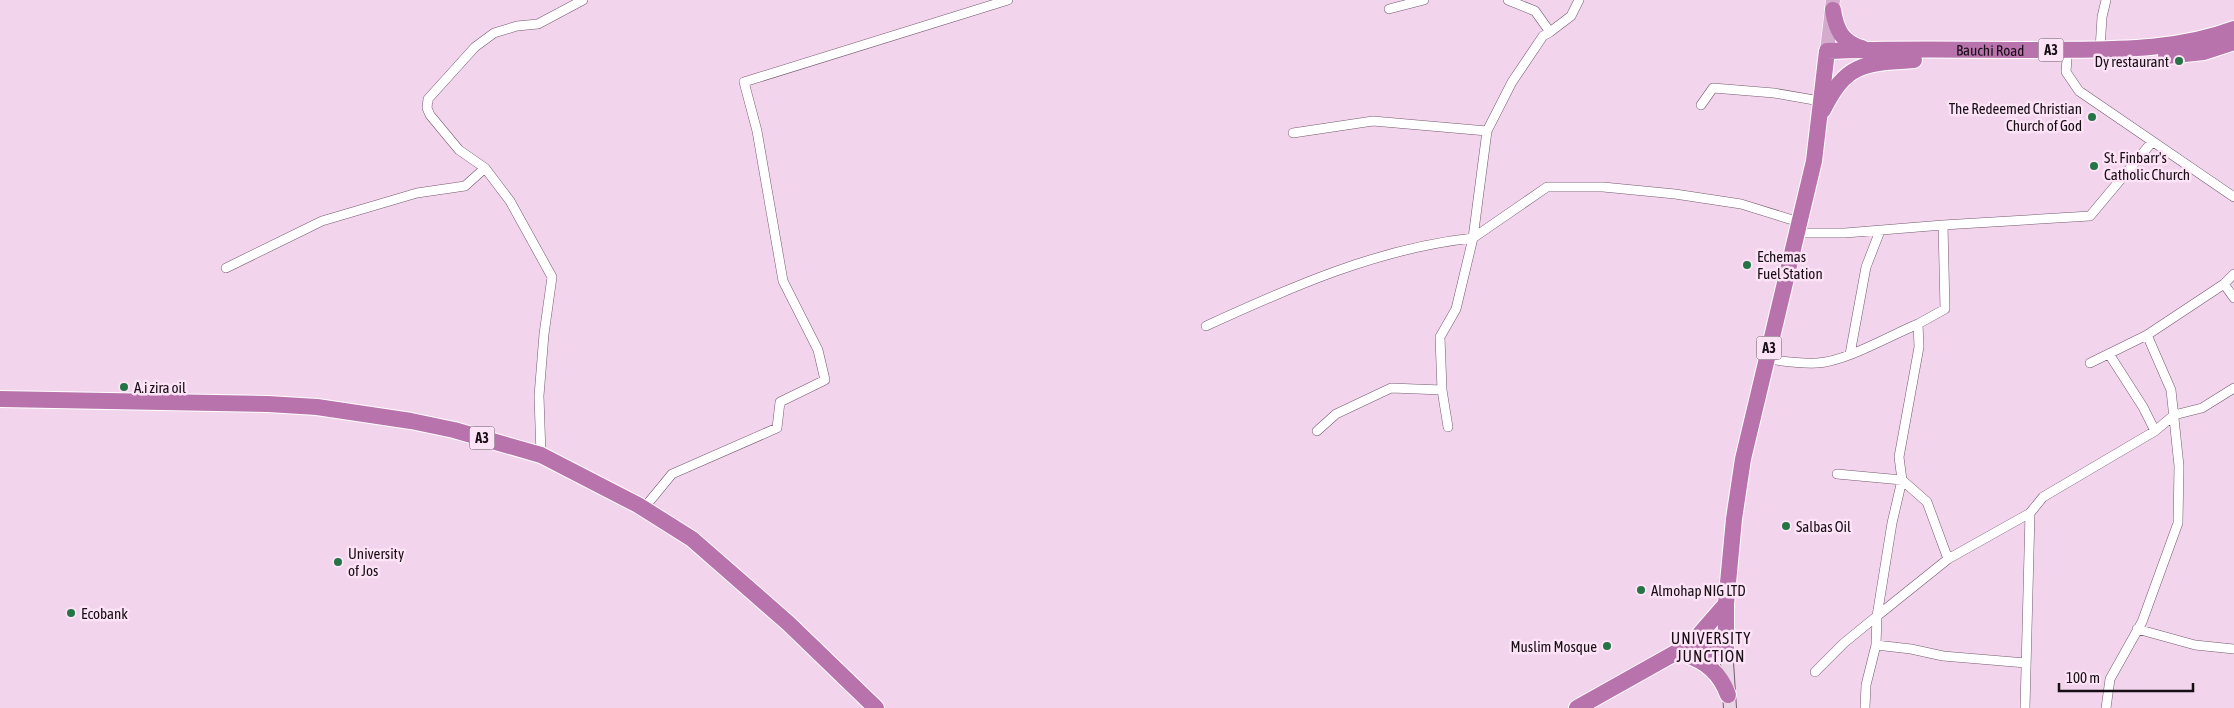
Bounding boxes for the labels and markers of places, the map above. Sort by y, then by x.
place label: Dy restaurant [2095,53,2169,70]
marker: Dy restaurant [2173,55,2185,67]
place label: The Redeemed Christian Church of God [1949,100,2082,134]
marker: The Redeemed Christian Church of God [2086,111,2098,123]
place label: St. Finbarr's Catholic Church [2104,149,2190,183]
marker: St. Finbarr's Catholic Church [2088,160,2100,172]
place label: Echemas Fuel Station [1757,248,1823,282]
marker: Echemas Fuel Station [1741,259,1753,271]
place label: A.i zira oil [134,379,186,396]
marker: A.i zira oil [118,381,130,393]
place label: Salbas Oil [1796,518,1851,535]
marker: Salbas Oil [1780,520,1792,532]
place label: University of Jos [348,545,404,579]
marker: University of Jos [332,556,344,568]
place label: Almohap NIG LTD [1651,582,1746,599]
marker: Almohap NIG LTD [1635,584,1647,596]
place label: Ecobank [81,605,128,622]
marker: Ecobank [65,607,77,619]
place label: Muslim Mosque [1511,638,1597,655]
marker: Muslim Mosque [1601,640,1613,652]

